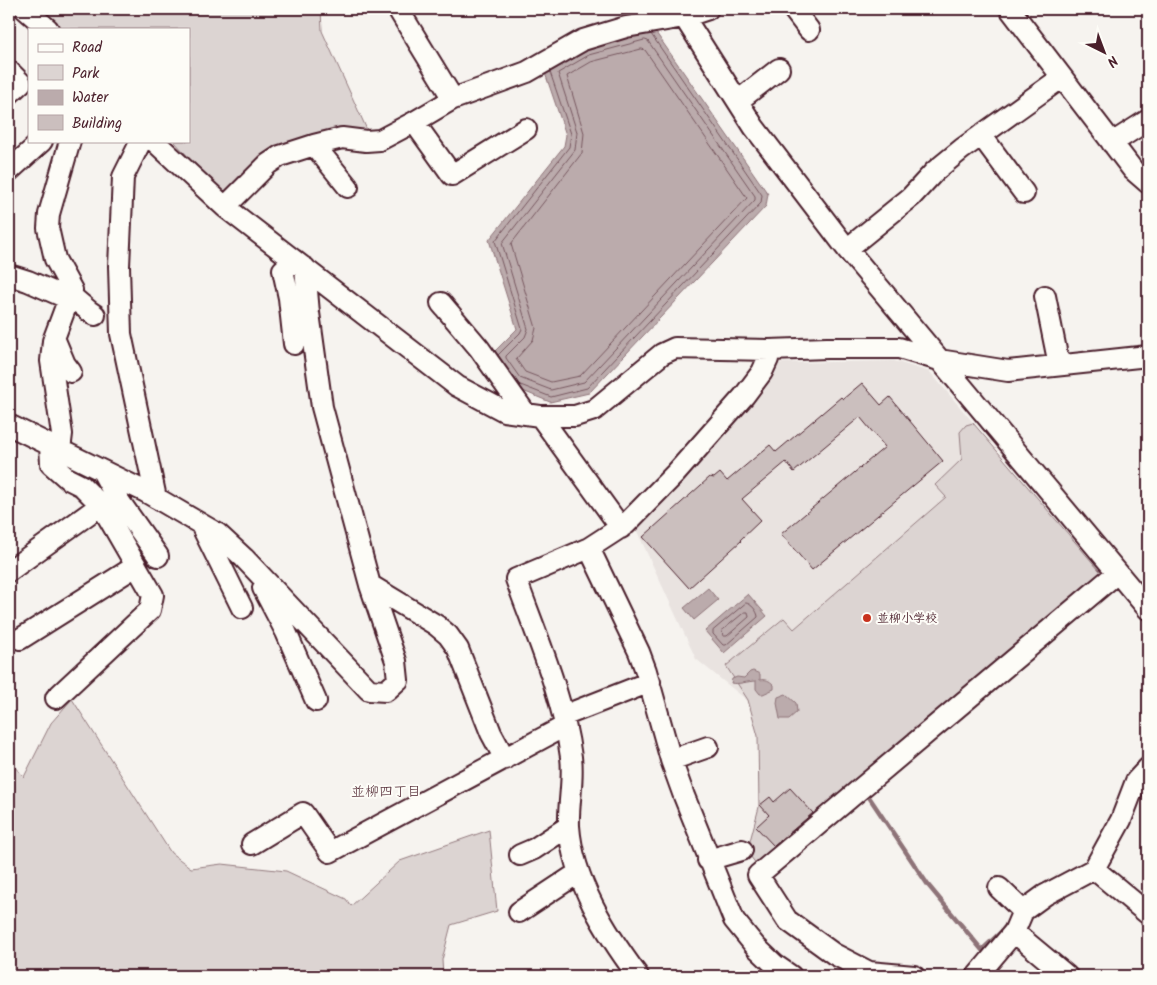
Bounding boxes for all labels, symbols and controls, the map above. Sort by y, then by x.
legend [28,28,190,142]
north arrow [1080,28,1130,78]
text: Road [72,36,103,60]
text: N [1101,50,1123,72]
text: Park [72,62,100,86]
text: Water [72,86,109,110]
text: Building [72,112,122,136]
place label: 並柳小学校 [877,609,937,628]
marker: 並柳小学校 [861,612,873,624]
district label: 並柳四丁目 [351,781,421,803]

